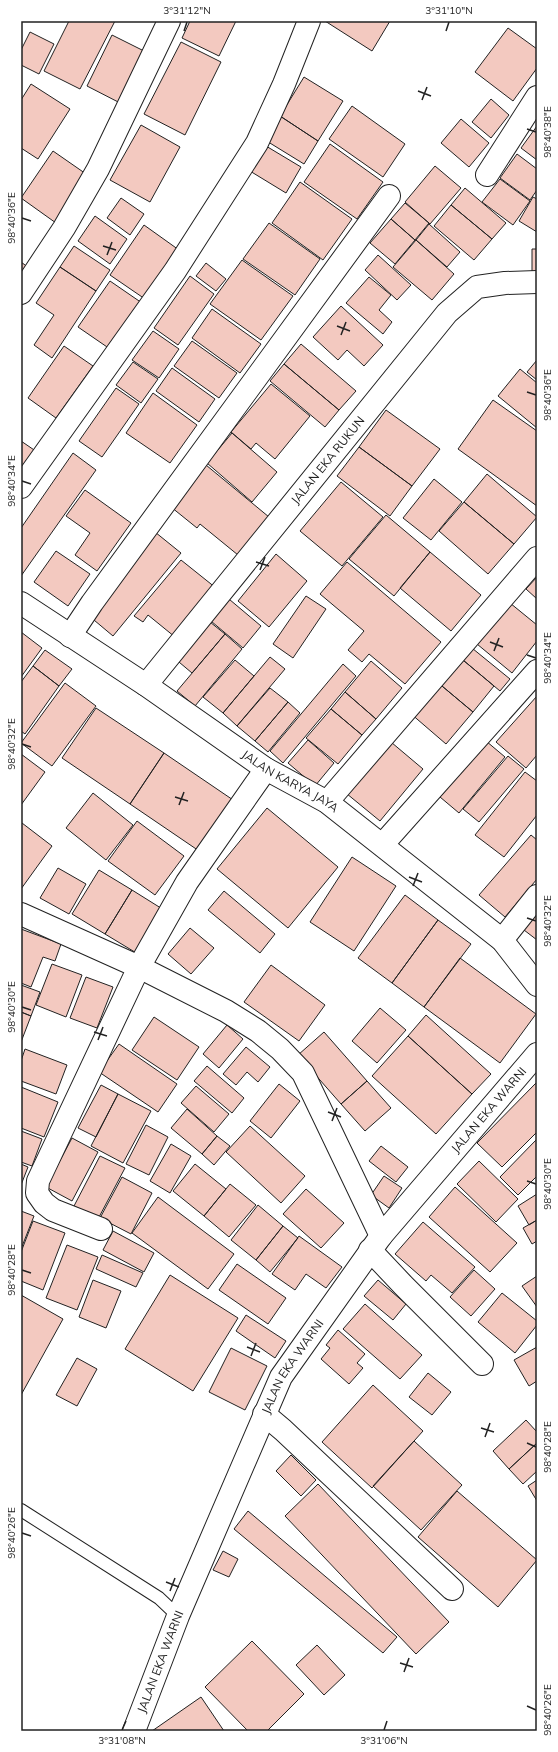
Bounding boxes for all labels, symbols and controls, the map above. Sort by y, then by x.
text: 3°31'12"N [163,4,211,17]
text: 3°31'10"N [425,4,473,17]
text: 98°40'38"E [541,106,554,158]
text: 98°40'36"E [5,192,18,244]
text: 98°40'36"E [541,369,554,421]
street label: JALAN EKA RUKUN [287,413,367,507]
text: 98°40'34"E [5,455,18,507]
text: 98°40'34"E [541,632,554,684]
text: 98°40'32"E [5,718,18,770]
street label: JALAN KARYA JAYA [239,746,342,816]
text: 98°40'32"E [541,895,554,947]
text: 98°40'30"E [5,981,18,1033]
street label: JALAN EKA WARNI [448,1064,529,1156]
text: 98°40'30"E [541,1158,554,1210]
text: 98°40'28"E [5,1244,18,1296]
street label: JALAN EKA WARNI [258,1316,326,1416]
text: 98°40'28"E [541,1421,554,1473]
text: 98°40'26"E [5,1507,18,1559]
street label: JALAN EKA WARNI [134,1608,186,1715]
text: 98°40'26"E [541,1684,554,1736]
text: 3°31'08"N [98,1734,146,1747]
text: 3°31'06"N [360,1734,408,1747]

